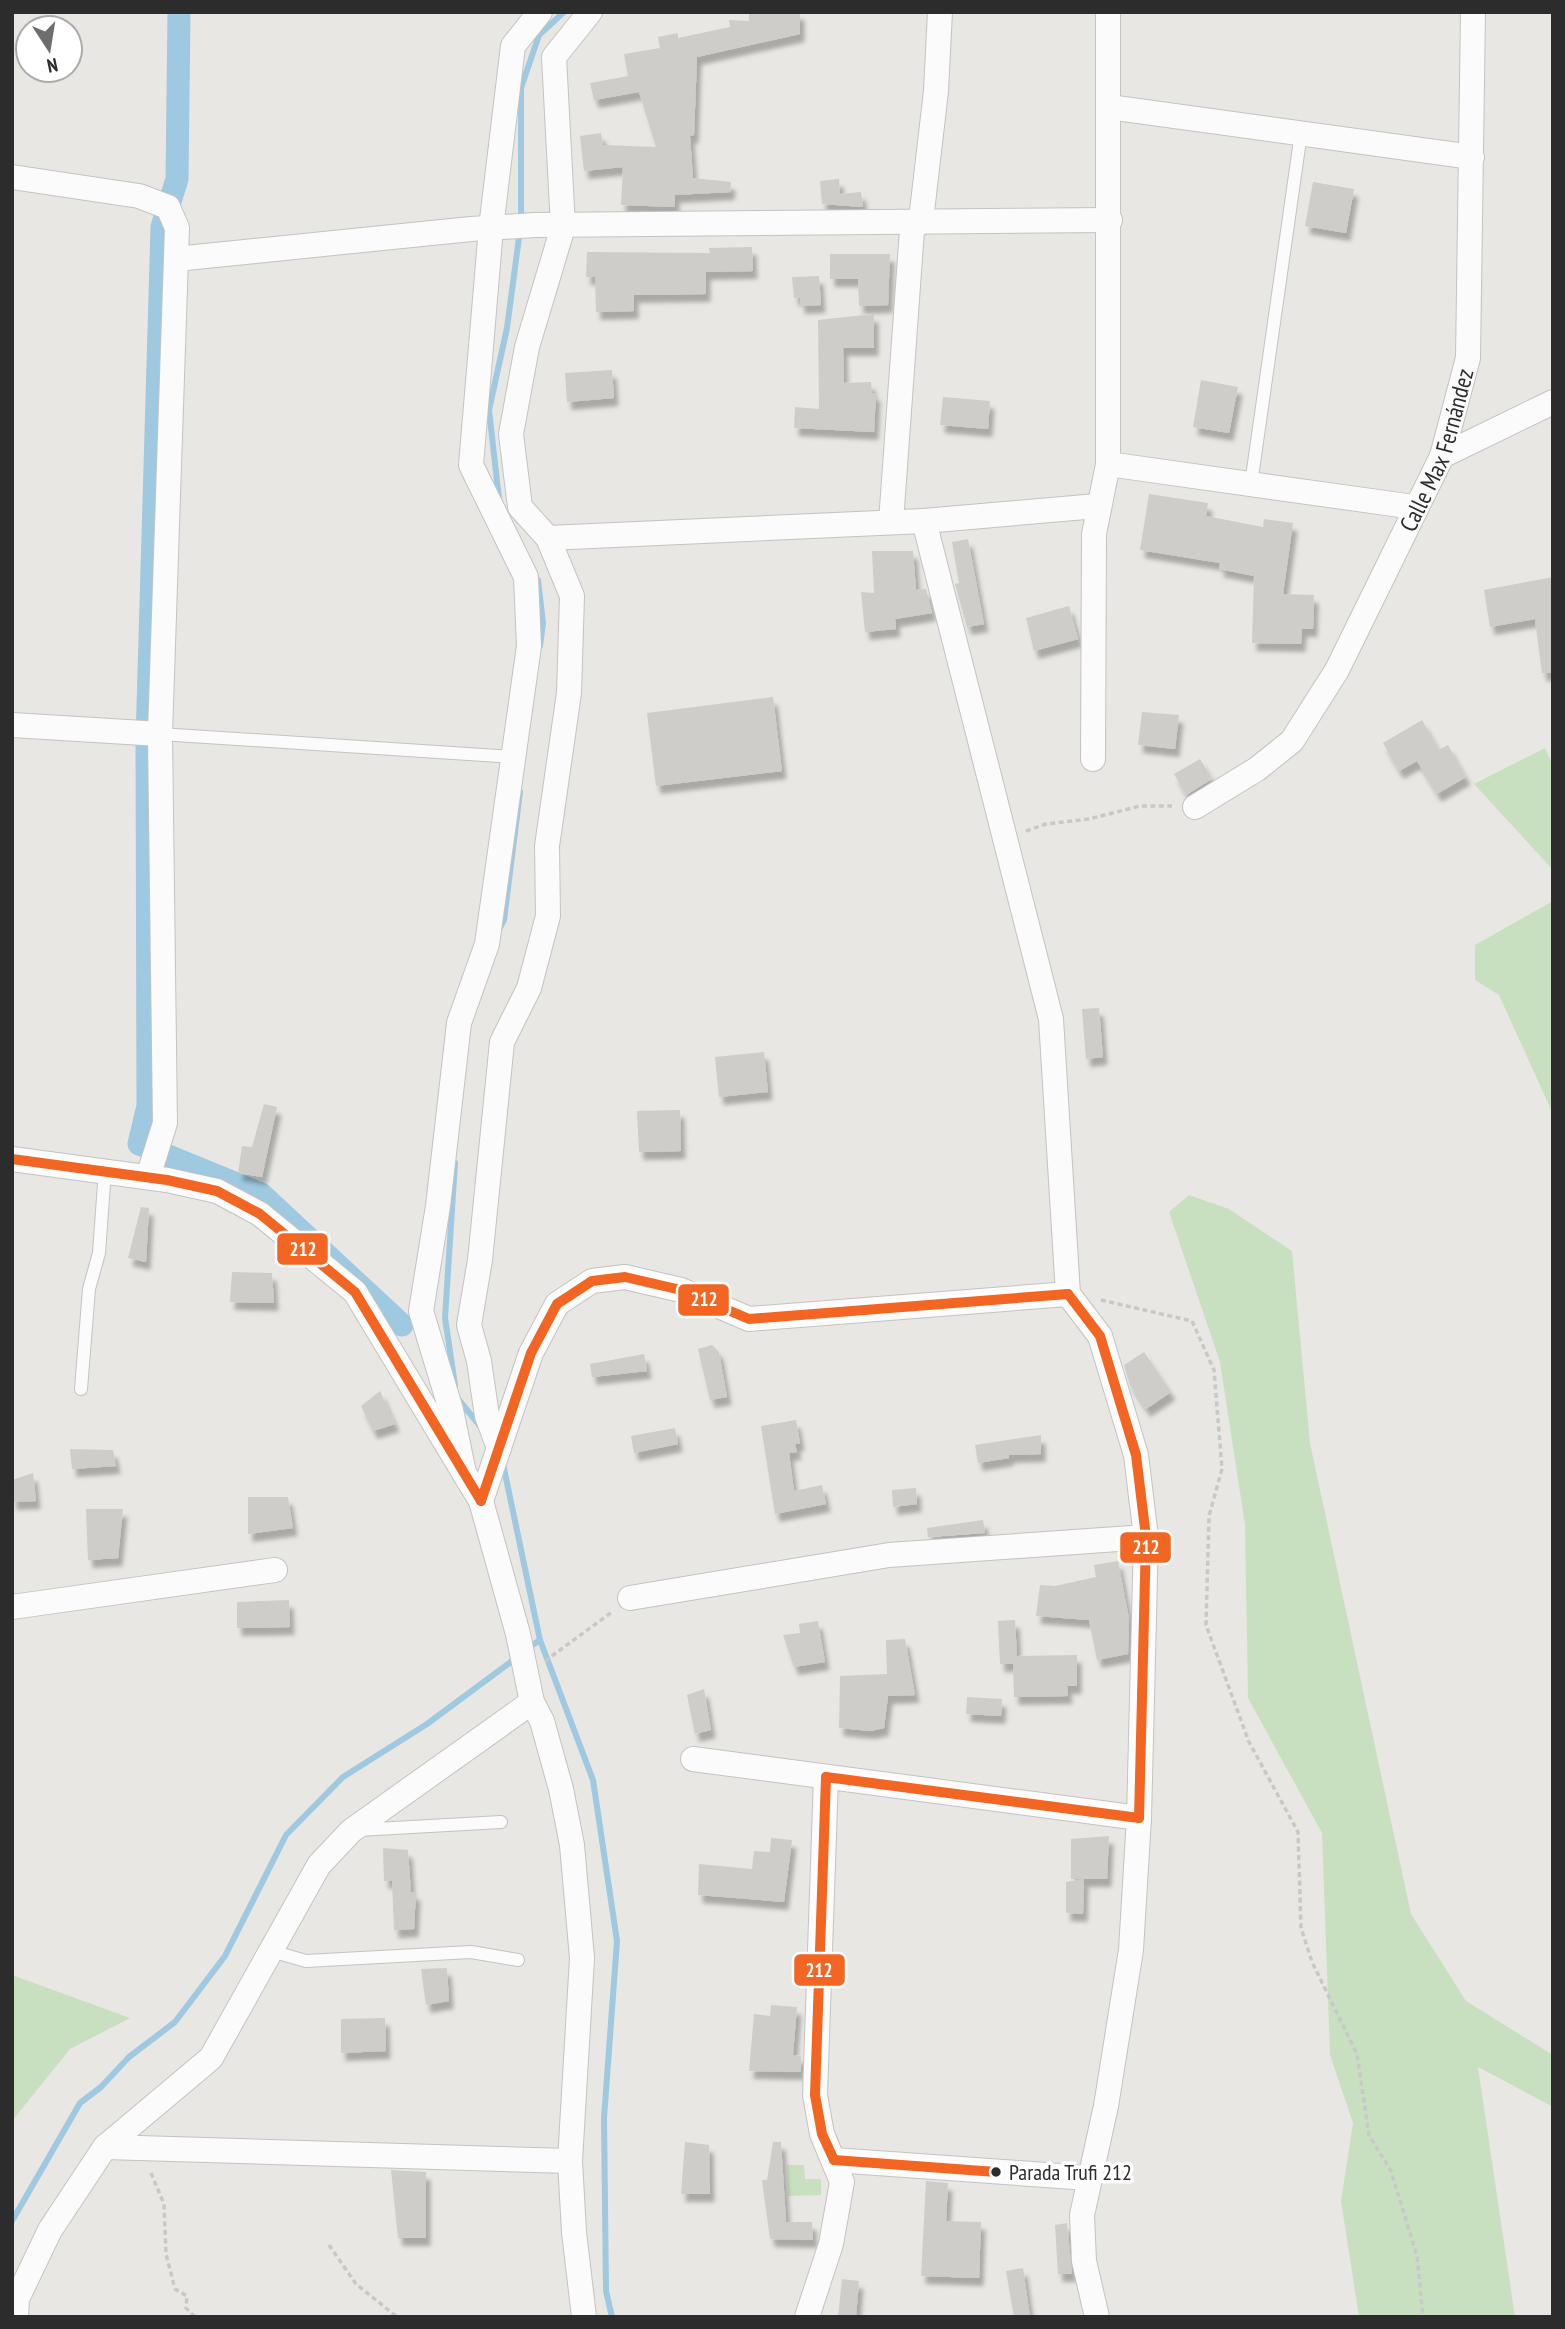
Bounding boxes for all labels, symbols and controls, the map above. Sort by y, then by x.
north arrow [14,14,84,84]
text: N [45,53,60,78]
street label: Calle Max Fernández [1392,365,1480,536]
line badge: 212 [276,1232,329,1266]
text: 212 [289,1237,317,1261]
line badge: 212 [677,1283,730,1317]
text: 212 [690,1287,718,1311]
line badge: 212 [1119,1531,1172,1564]
text: 212 [1132,1535,1160,1559]
line badge: 212 [793,1953,846,1987]
text: 212 [805,1958,833,1982]
place label: Parada Trufi 212 [1009,2158,1132,2186]
marker: Parada Trufi 212 [989,2165,1003,2179]

